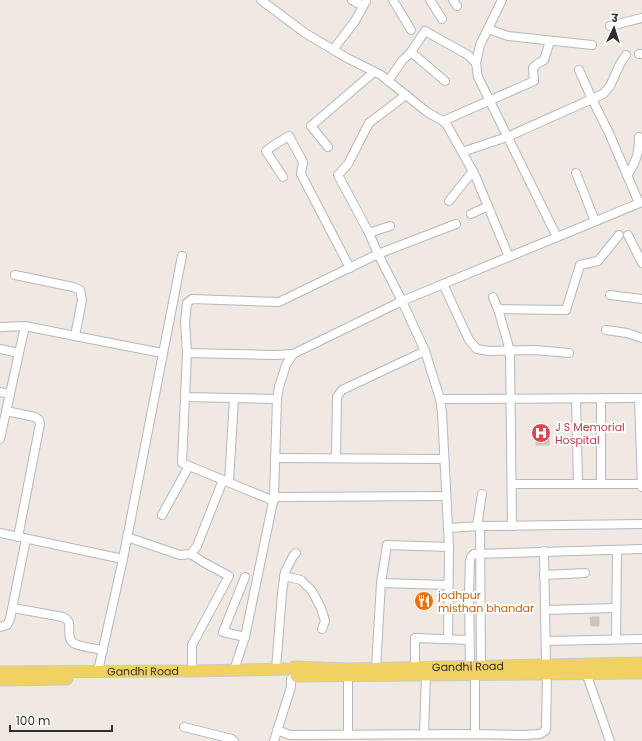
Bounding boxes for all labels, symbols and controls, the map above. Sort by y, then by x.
north arrow [594,8,634,48]
text: उ [610,10,619,26]
place label: J S Memorial Hospital [555,419,625,448]
hospital icon: J S Memorial Hospital [530,422,552,444]
place label: jodhpur misthan bhandar [437,587,534,616]
restaurant icon: jodhpur misthan bhandar [413,590,435,612]
street label: Gandhi Road [432,658,504,675]
street label: Gandhi Road [107,663,179,679]
scale bar [10,707,112,733]
text: 100 m [16,712,50,729]

